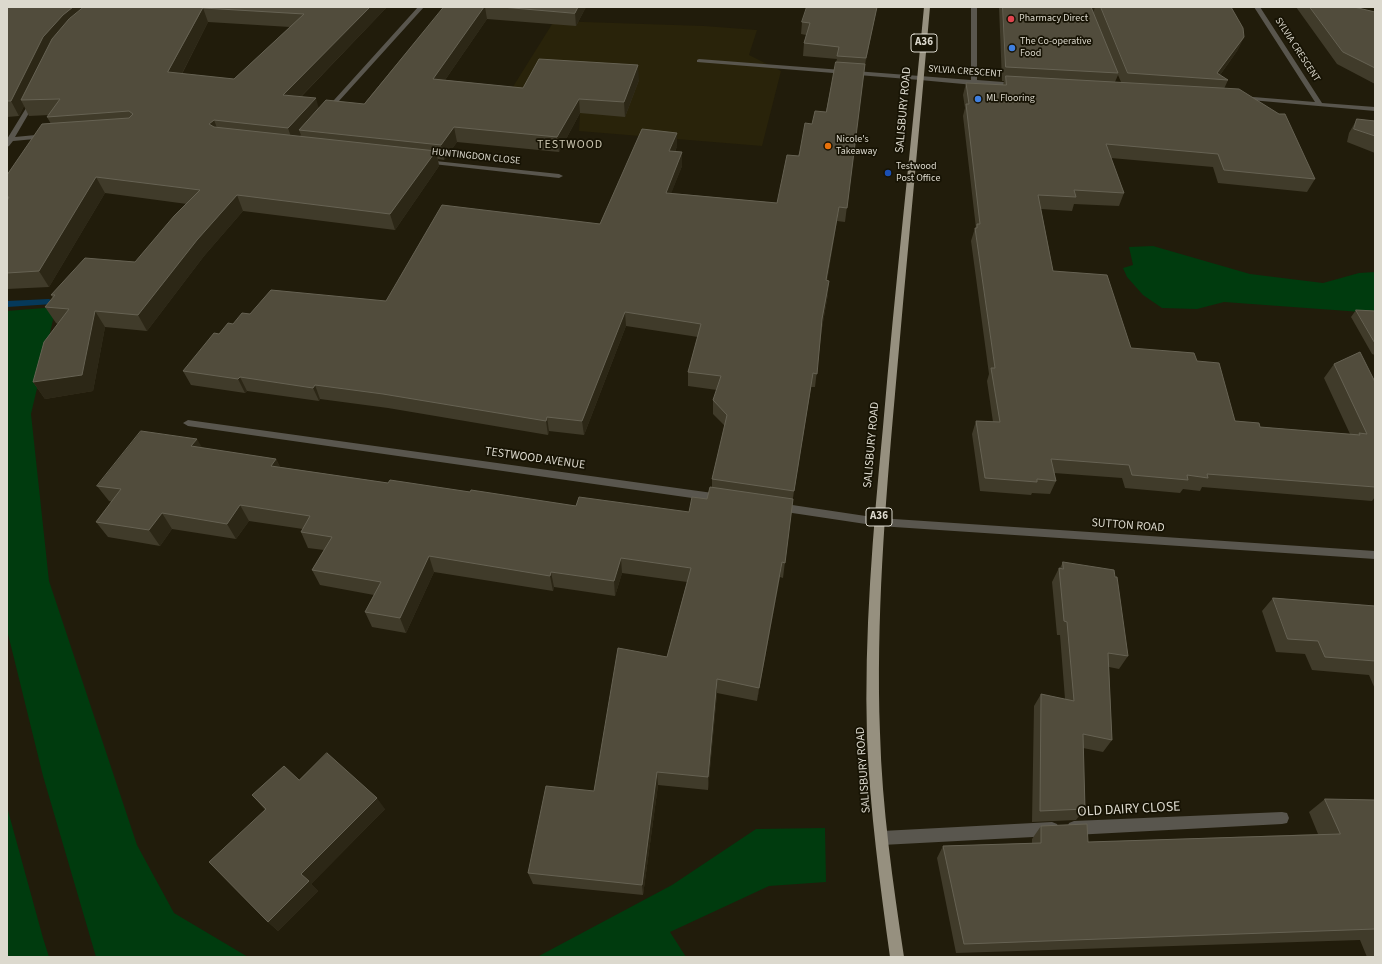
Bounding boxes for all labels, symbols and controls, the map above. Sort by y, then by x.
place label: Pharmacy Direct [1019,13,1088,25]
marker: Pharmacy Direct [1006,14,1016,24]
street label: SYLVIA CRESCENT [1272,16,1322,84]
road number: A36 [911,34,937,52]
place label: The Co-operative Food [1020,36,1092,60]
marker: The Co-operative Food [1007,43,1017,53]
street label: SYLVIA CRESCENT [928,63,1002,81]
street label: SALISBURY ROAD [893,66,915,154]
place label: ML Flooring [986,93,1035,105]
marker: ML Flooring [973,94,983,104]
place label: Nicole's Takeaway [836,134,877,158]
district label: TESTWOOD [537,138,603,152]
marker: Nicole's Takeaway [823,141,833,151]
street label: HUNTINGDON CLOSE [431,146,521,168]
place label: Testwood Post Office [896,161,940,184]
marker: Testwood Post Office [883,168,893,178]
street label: SALISBURY ROAD [861,401,883,489]
street label: TESTWOOD AVENUE [484,445,586,473]
road number: A36 [866,508,892,526]
street label: SUTTON ROAD [1091,516,1165,536]
street label: SALISBURY ROAD [854,726,874,814]
street label: OLD DAIRY CLOSE [1077,799,1181,821]

